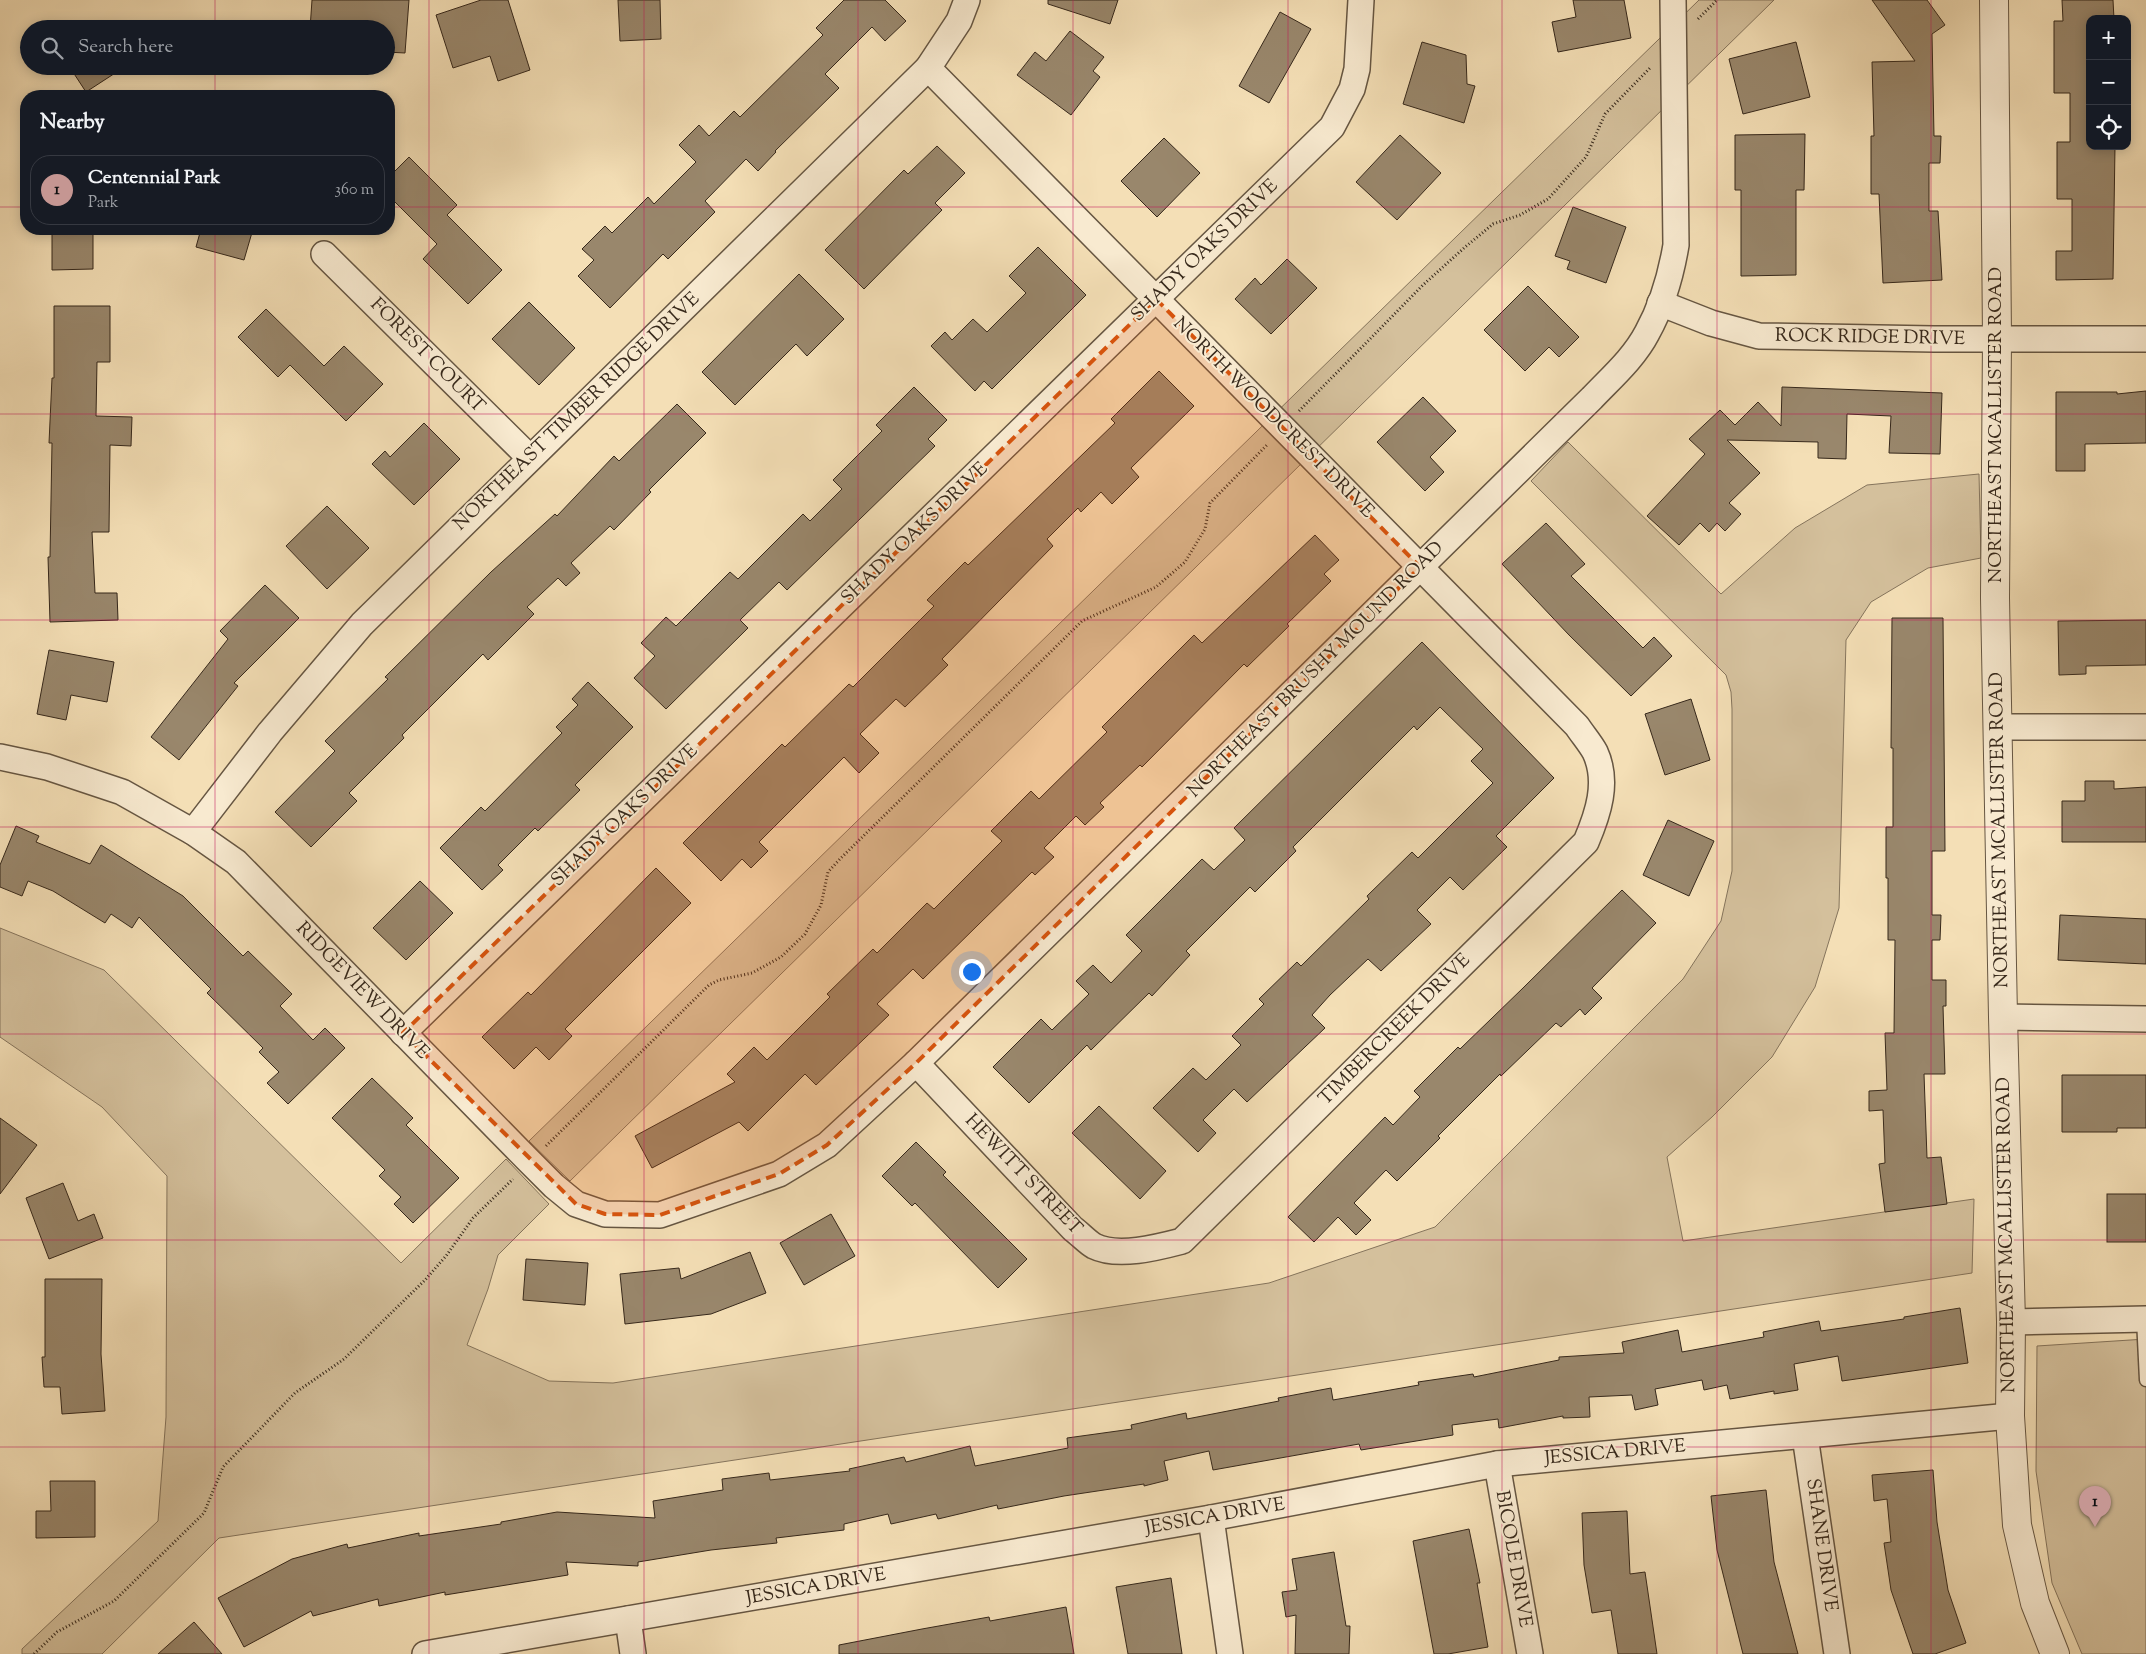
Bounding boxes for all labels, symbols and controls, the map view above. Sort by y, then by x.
map controls [2086,15,2131,150]
button: + [2086,15,2131,60]
search box [20,20,395,75]
icon: search [38,34,66,62]
text: Search here [78,34,173,61]
button: − [2086,60,2131,105]
button: locate [2086,105,2131,150]
text: Nearby [40,108,105,138]
text: Centennial Park [88,165,220,192]
street label: SHADY OAKS DRIVE [1125,173,1285,328]
text: 1 [54,179,60,202]
text: 360 m [335,179,374,202]
text: Park [88,192,119,215]
street label: NORTHEAST MCALLISTER ROAD [1983,267,2010,583]
street label: NORTHEAST TIMBER RIDGE DRIVE [448,286,707,537]
street label: FOREST COURT [363,292,491,420]
street label: NORTH WOODCREST DRIVE [1166,311,1380,525]
street label: ROCK RIDGE DRIVE [1775,323,1966,353]
street label: SHADY OAKS DRIVE [835,456,995,611]
street label: NORTHEAST BRUSHY MOUND ROAD [1182,536,1450,804]
street label: NORTHEAST MCALLISTER ROAD [1984,672,2016,988]
street label: SHADY OAKS DRIVE [545,738,705,893]
street label: RIDGEVIEW DRIVE [289,916,435,1066]
street label: TIMBERCREEK DRIVE [1313,948,1477,1112]
your location [959,959,985,985]
street label: NORTHEAST MCALLISTER ROAD [1991,1077,2023,1393]
street label: HEWITT STREET [958,1108,1088,1242]
street label: JESSICA DRIVE [1542,1433,1687,1473]
street label: SHANE DRIVE [1798,1477,1844,1614]
pin: 1 [2079,1486,2111,1527]
street label: BICOLE DRIVE [1488,1488,1538,1630]
street label: JESSICA DRIVE [1142,1491,1288,1543]
street label: JESSICA DRIVE [743,1561,889,1613]

